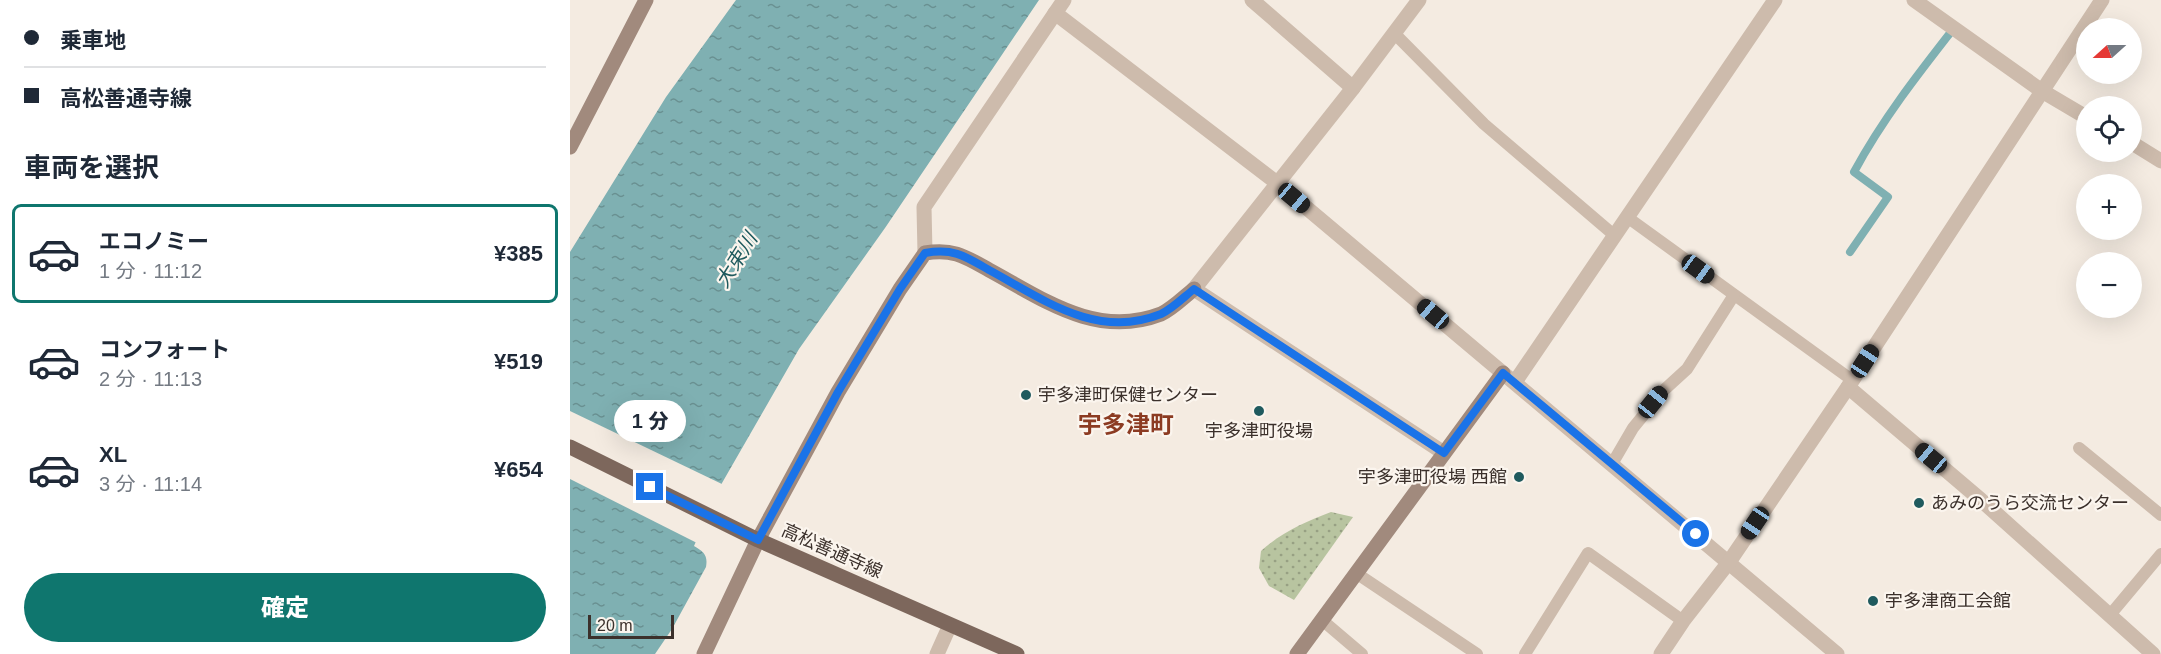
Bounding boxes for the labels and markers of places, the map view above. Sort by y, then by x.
place label: 宇多津町保健センター [1038,385,1218,405]
marker: 宇多津町保健センター [1019,388,1033,402]
marker: 宇多津町役場 [1252,404,1266,418]
place label: 宇多津町役場 [1205,421,1313,441]
place label: 宇多津町役場 西館 [1358,467,1507,487]
marker: 宇多津町役場 西館 [1512,470,1526,484]
place label: あみのうら交流センター [1931,493,2129,513]
marker: あみのうら交流センター [1912,496,1926,510]
place label: 宇多津商工会館 [1885,591,2011,611]
marker: 宇多津商工会館 [1866,594,1880,608]

